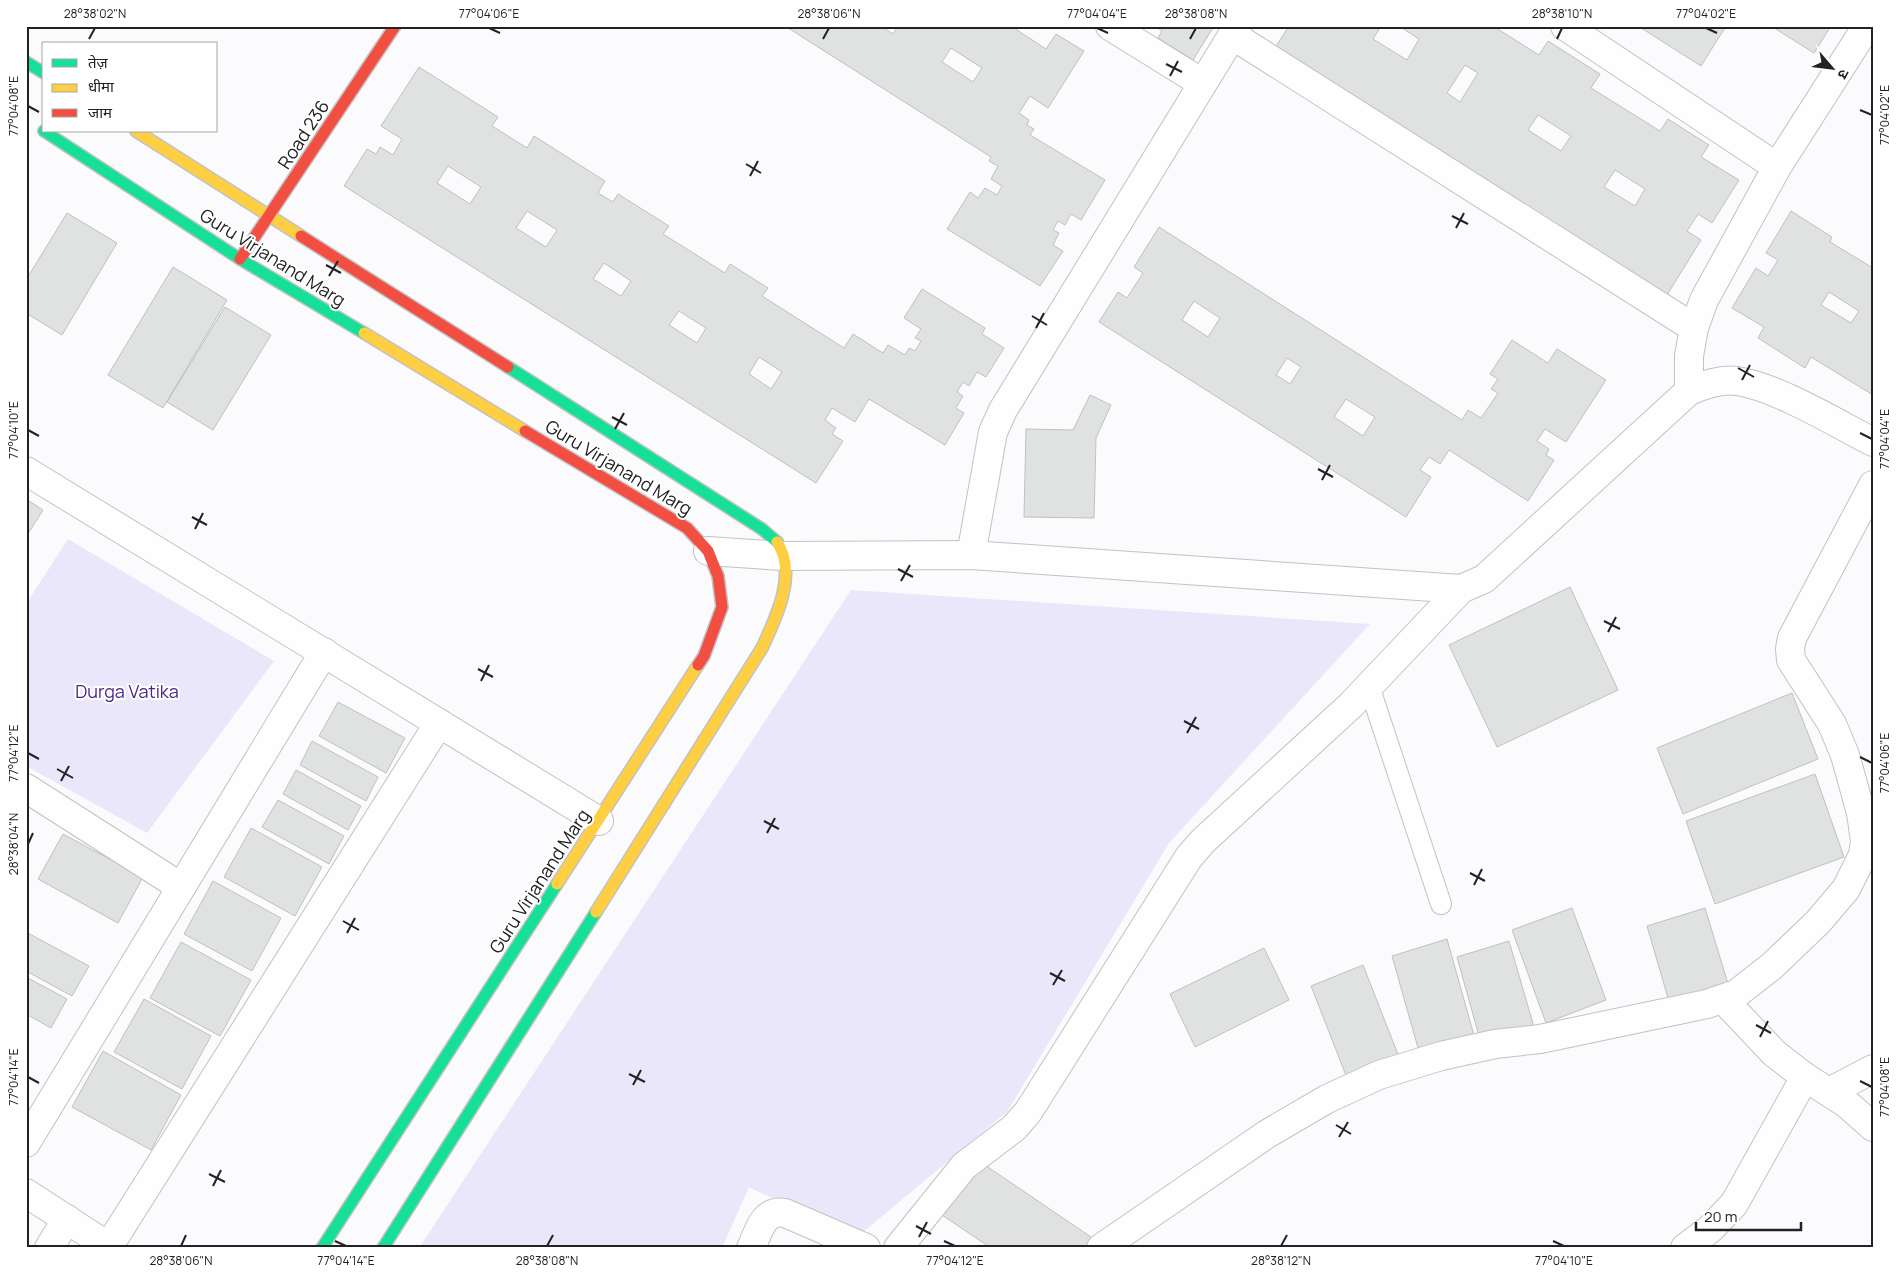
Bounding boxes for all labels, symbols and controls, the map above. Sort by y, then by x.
text: 28°38'02"N [64,5,126,22]
text: 77°04'06"E [459,5,519,22]
text: 28°38'06"N [797,5,861,22]
text: 77°04'04"E [1067,5,1127,22]
text: 28°38'08"N [1165,5,1227,22]
text: 28°38'10"N [1532,5,1592,22]
text: 77°04'02"E [1676,5,1736,22]
legend [42,42,218,132]
north arrow [1806,42,1856,92]
text: तेज़ [88,52,109,73]
text: उ [1833,66,1854,83]
text: 77°04'08"E [5,76,22,136]
text: धीमा [88,76,115,97]
text: 77°04'02"E [1876,85,1893,145]
street label: Road 236 [272,95,334,173]
text: जाम [88,102,113,123]
street label: Guru Virjanand Marg [196,202,350,312]
text: 77°04'10"E [5,401,22,459]
text: 77°04'04"E [1876,409,1893,469]
street label: Guru Virjanand Marg [541,414,697,520]
park label: Durga Vatika [75,679,179,703]
text: 77°04'12"E [5,724,22,782]
text: 77°04'06"E [1876,733,1893,793]
street label: Guru Virjanand Marg [483,804,595,958]
text: 28°38'04"N [5,813,22,875]
text: 77°04'14"E [5,1048,22,1106]
text: 77°04'08"E [1876,1057,1893,1117]
scale bar [1696,1199,1802,1231]
text: 20 m [1704,1206,1737,1227]
text: 28°38'06"N [149,1252,213,1269]
text: 77°04'14"E [317,1252,375,1269]
text: 28°38'08"N [516,1252,578,1269]
text: 77°04'12"E [926,1252,984,1269]
text: 28°38'12"N [1251,1252,1311,1269]
text: 77°04'10"E [1535,1252,1593,1269]

